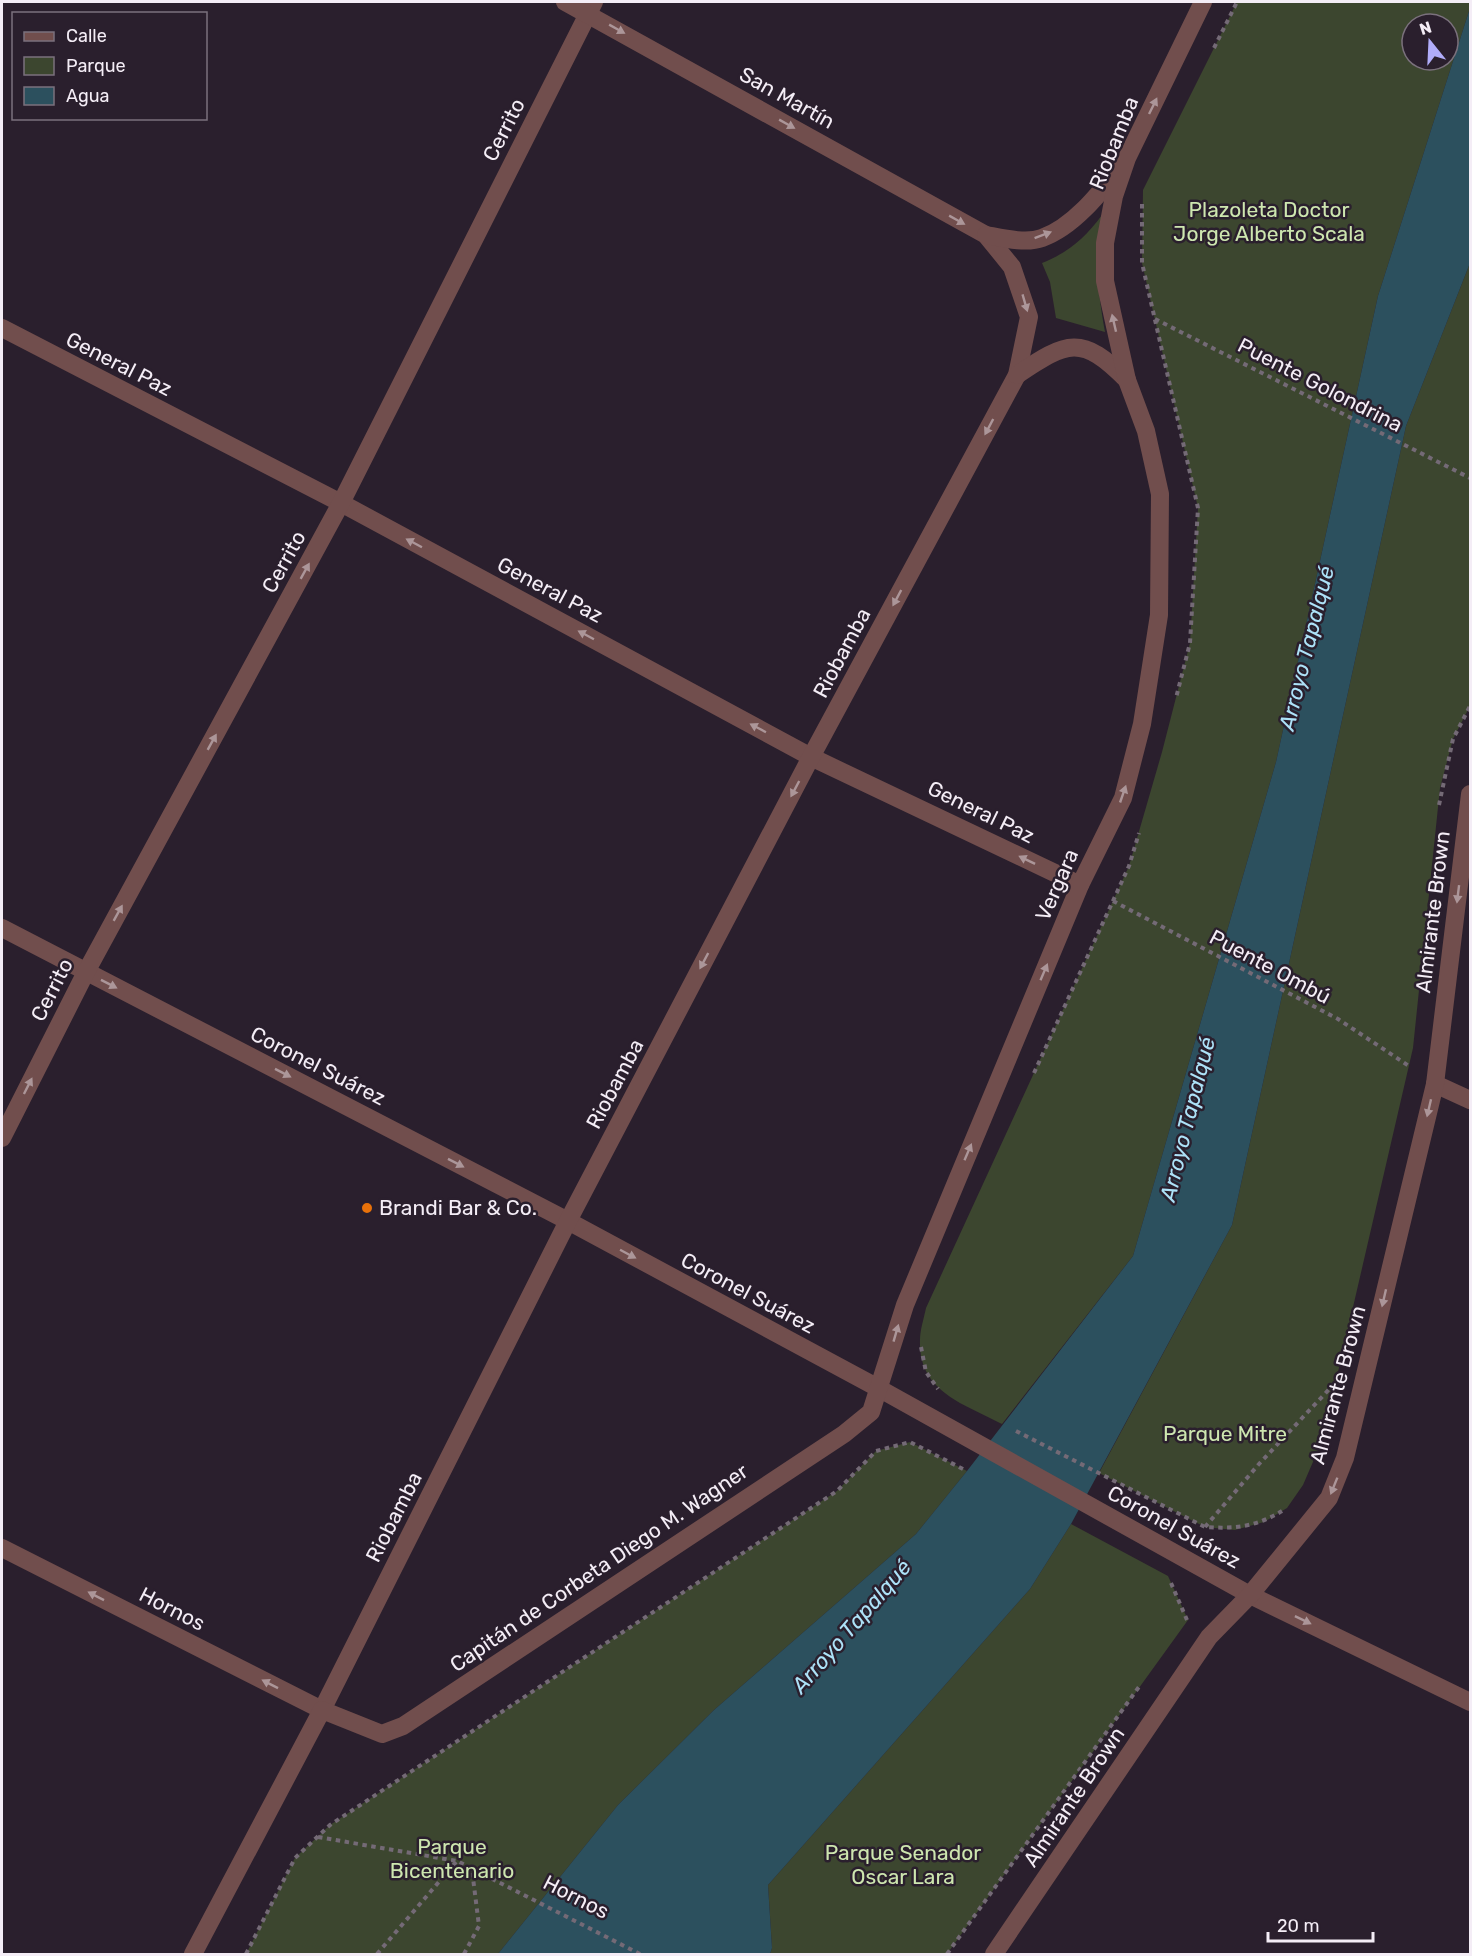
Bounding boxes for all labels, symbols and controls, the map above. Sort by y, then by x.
legend [12,12,207,120]
north arrow [1400,12,1460,72]
text: N [1417,17,1434,39]
one-way arrow [609,24,626,34]
text: Calle [66,25,107,47]
text: Parque [66,55,126,77]
street label: San Martín [735,61,839,134]
text: Agua [66,85,109,107]
street label: Riobamba [1084,93,1143,193]
street label: Cerrito [477,94,530,165]
one-way arrow [1148,97,1157,114]
one-way arrow [779,119,796,129]
park label: Plazoleta Doctor Jorge Alberto Scala [1173,197,1365,246]
one-way arrow [949,214,966,224]
one-way arrow [1034,230,1052,240]
one-way arrow [1021,294,1030,312]
one-way arrow [1109,314,1119,332]
street label: General Paz [62,326,176,401]
street label: Puente Golondrina [1234,332,1407,437]
one-way arrow [984,418,994,435]
street label: Cerrito [256,526,311,597]
one-way arrow [406,538,423,548]
street label: General Paz [493,551,607,628]
one-way arrow [300,562,310,579]
water label: Arroyo Tapalqué [1273,563,1340,734]
one-way arrow [892,590,902,607]
street label: Riobamba [808,604,876,702]
one-way arrow [577,630,594,640]
one-way arrow [749,723,766,733]
one-way arrow [207,733,217,750]
street label: General Paz [924,775,1039,848]
one-way arrow [790,780,800,797]
one-way arrow [1119,785,1129,803]
street label: Almirante Brown [1410,829,1455,994]
street label: Vergara [1030,845,1083,924]
one-way arrow [1019,855,1036,864]
one-way arrow [1454,885,1463,904]
one-way arrow [113,904,123,921]
street label: Puente Ombú [1205,924,1335,1009]
one-way arrow [699,953,709,970]
street label: Cerrito [25,954,78,1025]
one-way arrow [1039,963,1049,981]
one-way arrow [101,979,118,989]
street label: Coronel Suárez [247,1021,390,1110]
water label: Arroyo Tapalqué [1154,1034,1221,1205]
street label: Riobamba [581,1035,649,1133]
one-way arrow [274,1069,291,1078]
one-way arrow [23,1077,33,1094]
one-way arrow [1424,1099,1434,1117]
one-way arrow [964,1143,974,1161]
one-way arrow [447,1158,464,1168]
place label: Brandi Bar & Co. [379,1195,537,1220]
marker: Brandi Bar & Co. [360,1201,374,1215]
street label: Coronel Suárez [677,1247,819,1338]
one-way arrow [620,1249,637,1259]
one-way arrow [1379,1289,1389,1307]
street label: Almirante Brown [1304,1303,1371,1467]
one-way arrow [892,1324,902,1342]
park label: Parque Mitre [1163,1421,1287,1446]
street label: Capitán de Corbeta Diego M. Wagner [445,1458,752,1677]
street label: Riobamba [360,1468,427,1566]
one-way arrow [1329,1477,1338,1495]
street label: Coronel Suárez [1103,1480,1245,1573]
water label: Arroyo Tapalqué [785,1554,917,1699]
street label: Hornos [135,1581,209,1636]
one-way arrow [87,1591,104,1600]
one-way arrow [1294,1616,1311,1625]
one-way arrow [261,1679,278,1688]
street label: Almirante Brown [1018,1722,1130,1871]
park label: Parque Bicentenario [390,1834,514,1883]
park label: Parque Senador Oscar Lara [825,1840,981,1889]
street label: Hornos [539,1869,613,1924]
scale bar [1268,1905,1373,1943]
text: 20 m [1277,1915,1319,1937]

